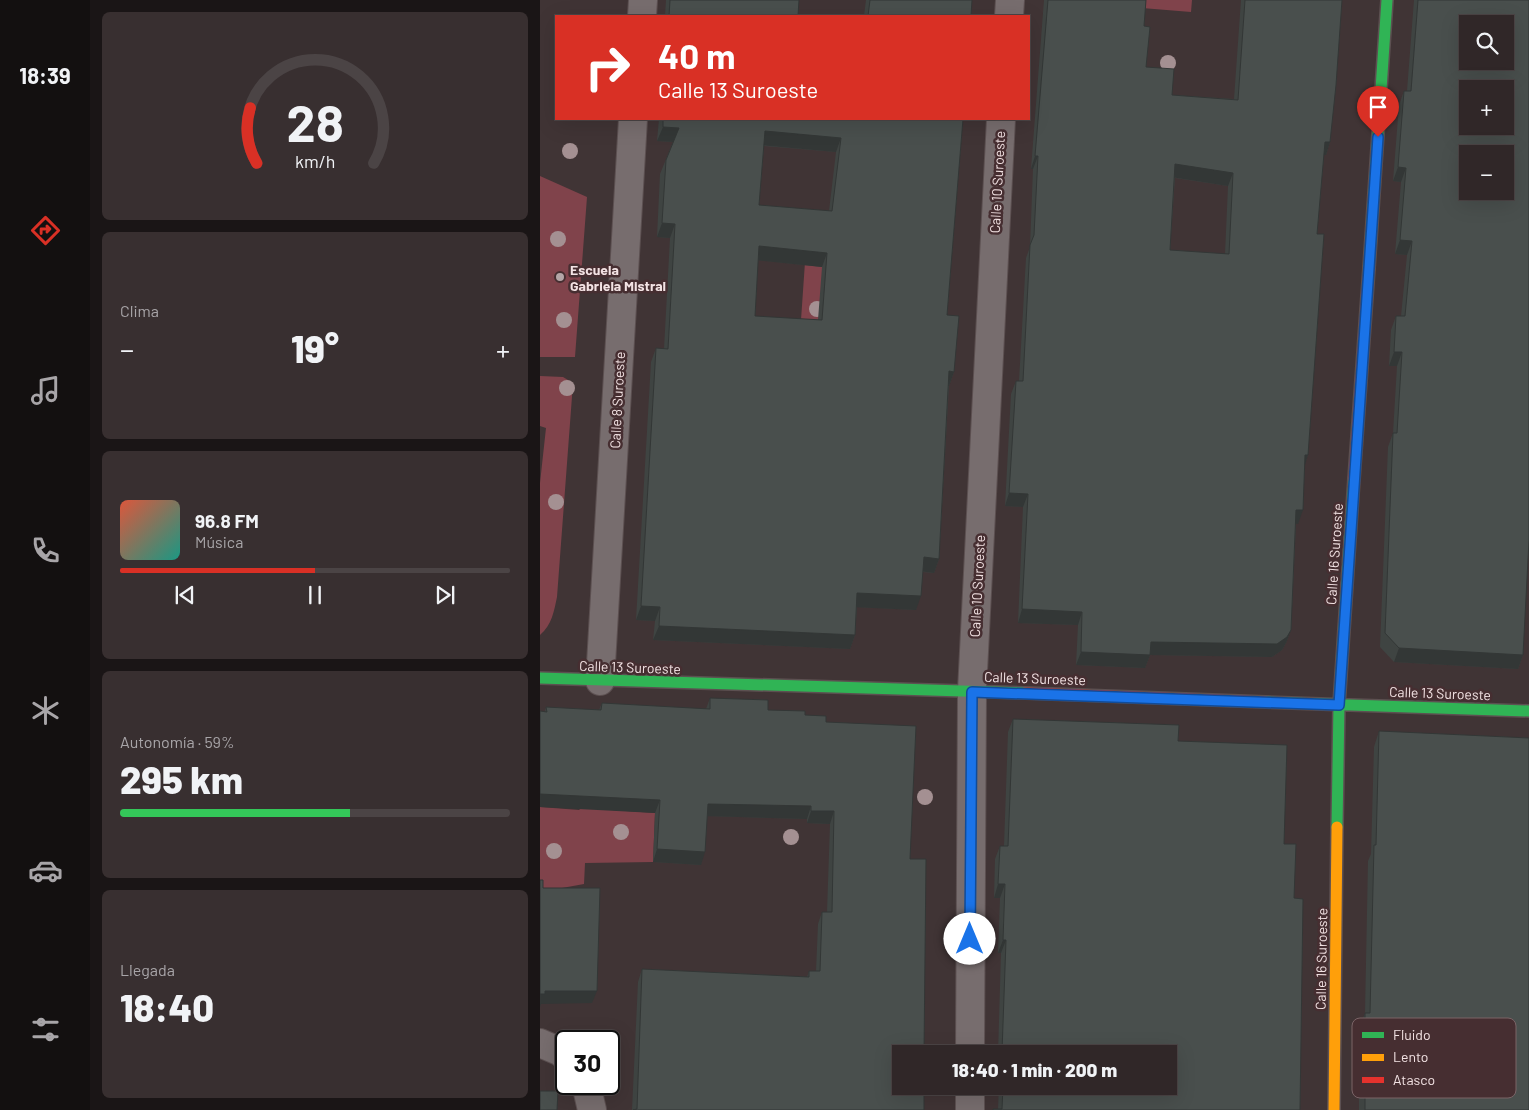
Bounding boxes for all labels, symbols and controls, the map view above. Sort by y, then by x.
map controls [1459,15,1514,200]
button: search [1459,15,1514,70]
text: 40 m [658,34,735,76]
icon: right [575,35,640,100]
text: 18:39 [19,62,71,88]
text: Calle 13 Suroeste [658,76,818,102]
button: + [1459,80,1514,135]
pin [1357,86,1399,137]
text: 28 [286,90,344,152]
icon: arrive [1364,93,1392,121]
street label: Calle 10 Suroeste [986,130,1008,234]
button: − [1459,145,1514,200]
text: km/h [295,150,335,172]
icon: directions [28,213,63,248]
place label: Escuela Gabriela Mistral [570,261,666,294]
marker: Escuela Gabriela Mistral [554,271,566,283]
text: Clima [120,301,159,320]
text: 19° [291,325,339,371]
text: − [120,332,134,366]
text: + [496,332,510,366]
street label: Calle 8 Suroeste [606,351,628,449]
icon: music [28,373,63,408]
street label: Calle 16 Suroeste [1322,503,1346,605]
text: 96.8 FM [195,509,259,532]
text: Música [195,532,243,551]
icon: phone [28,533,63,568]
street label: Calle 10 Suroeste [966,534,988,638]
icon: previous [171,581,199,609]
icon: pause [301,581,329,609]
icon: next [431,581,459,609]
street label: Calle 13 Suroeste [579,657,681,677]
street label: Calle 13 Suroeste [984,668,1086,688]
street label: Calle 13 Suroeste [1389,683,1491,703]
icon: climate [28,693,63,728]
text: Autonomía · 59% [120,732,235,751]
text: 295 km [120,756,243,802]
icon: car [28,853,63,888]
street label: Calle 16 Suroeste [1312,908,1330,1010]
position arrow [943,912,995,964]
text: Llegada [120,960,175,979]
text: 18:40 [120,984,214,1030]
icon: filters [28,1012,63,1047]
legend [1352,1018,1516,1098]
text: Fluido [1393,1026,1431,1043]
speed limit sign: 30 [555,1030,620,1095]
text: Lento [1393,1048,1428,1065]
text: 18:40 · 1 min · 200 m [952,1058,1117,1081]
text: Atasco [1393,1071,1435,1088]

